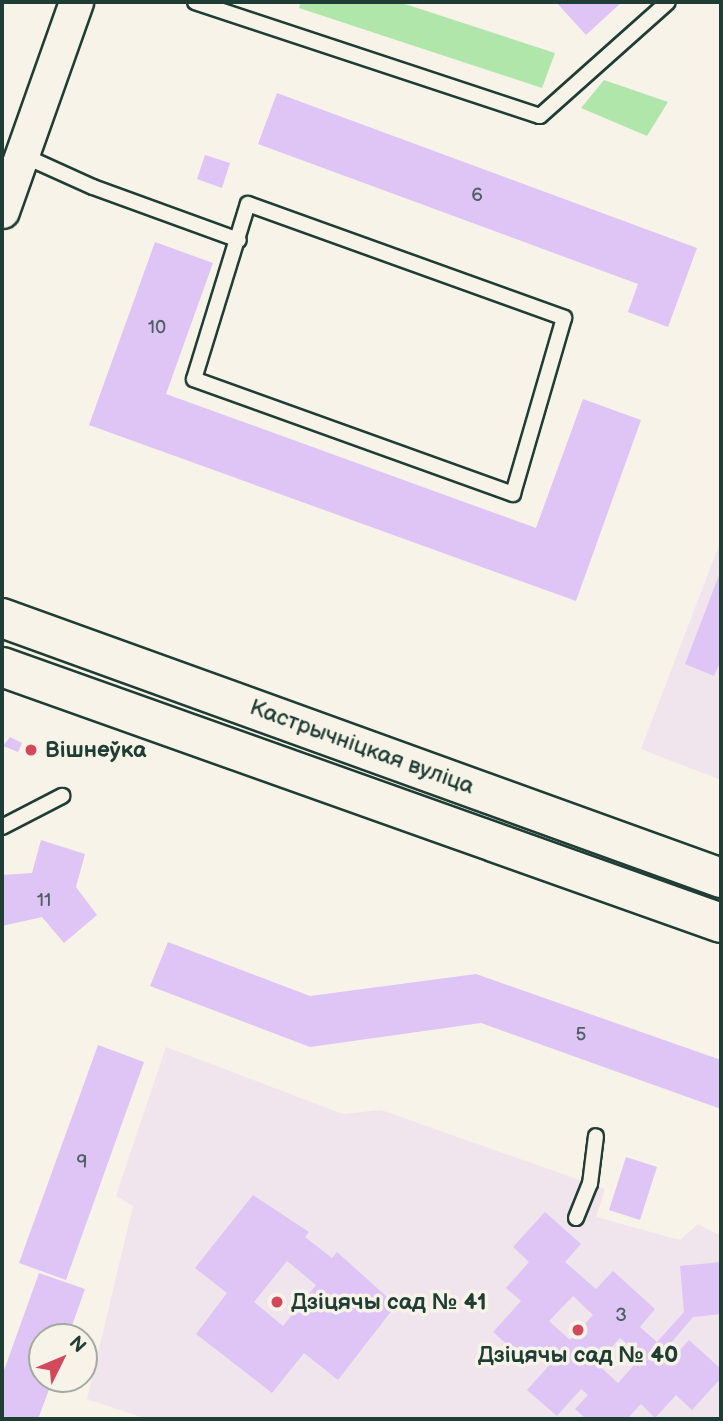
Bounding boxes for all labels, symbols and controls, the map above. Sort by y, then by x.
house number: 6 [471,185,483,207]
house number: 10 [148,317,166,339]
street label: Кастрычніцкая вуліца [246,694,478,800]
place label: Вішнеўка [45,736,146,764]
marker: Вішнеўка [23,742,39,758]
house number: 11 [37,890,51,912]
house number: 5 [576,1024,586,1046]
house number: 9 [77,1152,87,1174]
place label: Дзіцячы сад № 41 [291,1288,487,1316]
marker: Дзіцячы сад № 41 [269,1294,285,1310]
house number: 3 [615,1305,627,1327]
marker: Дзіцячы сад № 40 [570,1322,586,1338]
north arrow [28,1323,98,1393]
text: N [64,1332,91,1358]
place label: Дзіцячы сад № 40 [478,1341,678,1369]

